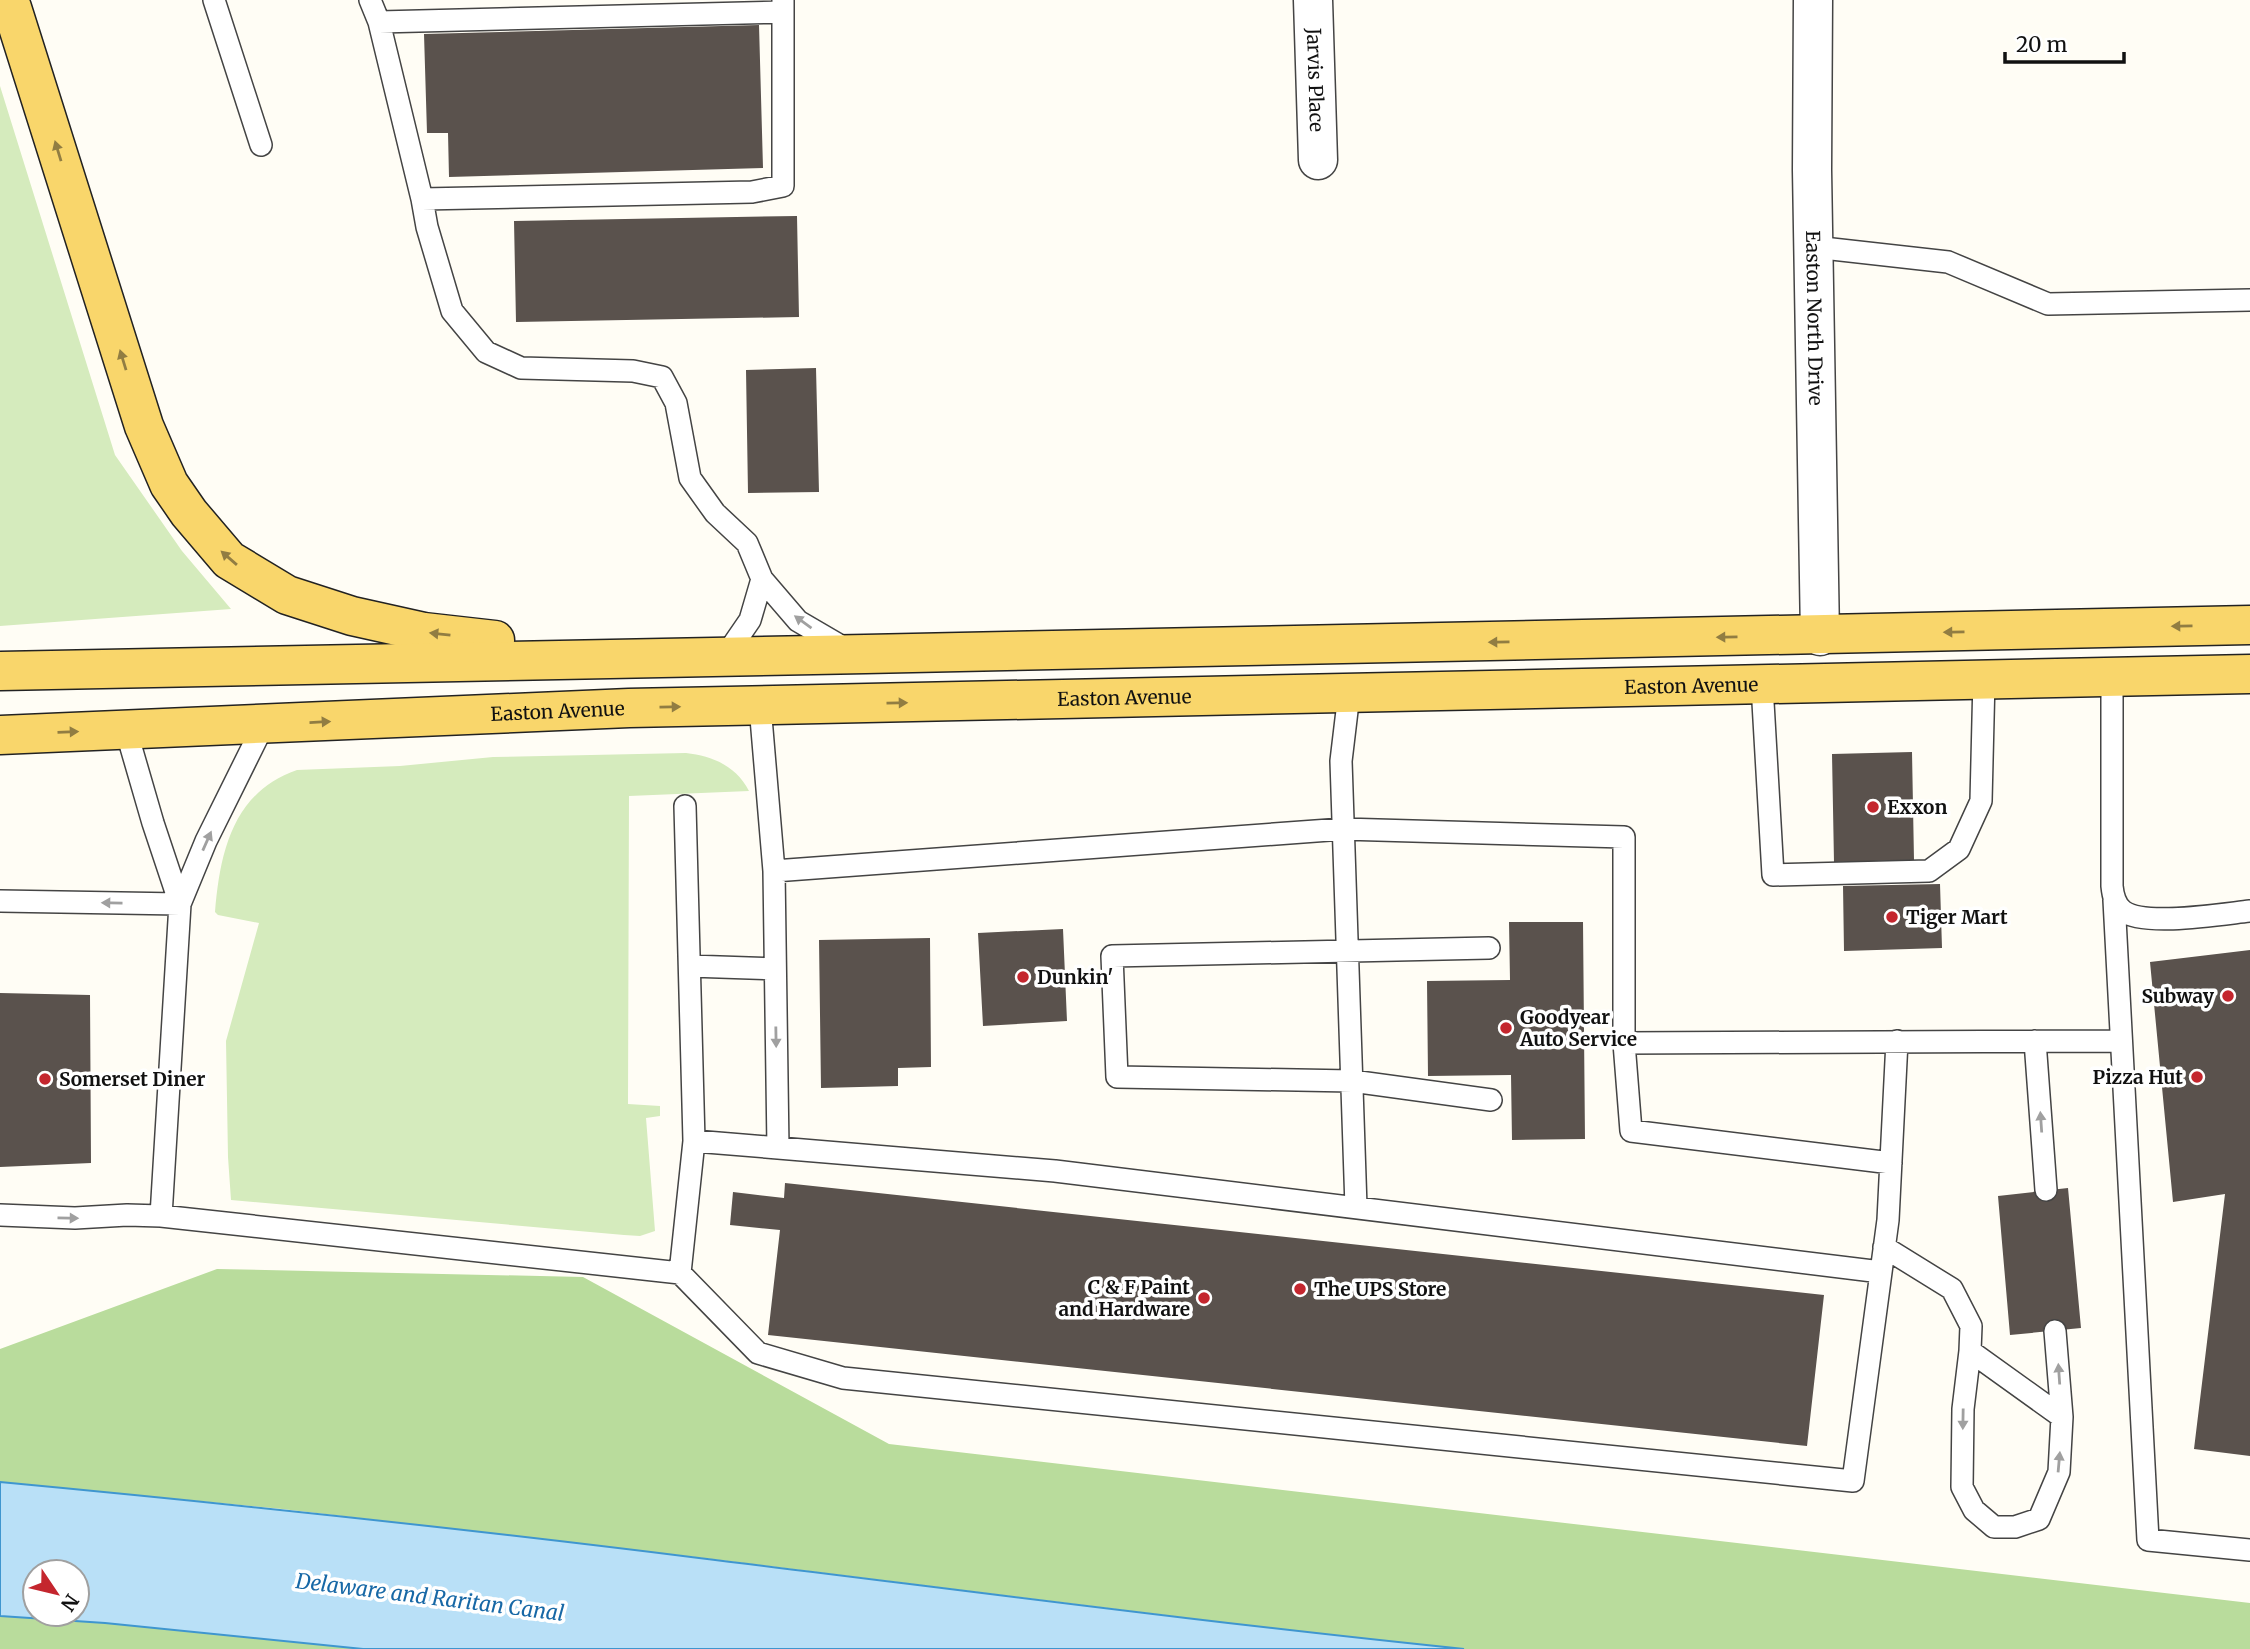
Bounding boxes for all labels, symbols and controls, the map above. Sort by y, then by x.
scale bar [2005,21,2124,65]
street label: Jarvis Place [1302,27,1329,132]
text: 20 m [2016,31,2068,58]
one-way arrow [52,141,62,162]
street label: Easton North Drive [1801,230,1828,406]
one-way arrow [118,350,128,371]
one-way arrow [220,550,238,566]
one-way arrow [794,616,812,630]
one-way arrow [2171,621,2193,632]
one-way arrow [1943,627,1965,638]
one-way arrow [429,628,451,639]
one-way arrow [1716,632,1738,643]
one-way arrow [1488,636,1510,647]
street label: Easton Avenue [1624,672,1759,699]
street label: Easton Avenue [1057,684,1192,711]
street label: Easton Avenue [490,696,625,726]
one-way arrow [886,698,908,709]
one-way arrow [659,701,681,713]
one-way arrow [309,717,331,728]
one-way arrow [57,727,79,738]
place label: Exxon [1887,795,1947,819]
marker: Exxon [1865,799,1881,815]
one-way arrow [201,831,213,851]
one-way arrow [101,897,123,909]
place label: Tiger Mart [1906,905,2008,929]
marker: Tiger Mart [1884,909,1900,925]
place label: Dunkin' [1037,965,1113,989]
marker: Dunkin' [1015,969,1031,985]
place label: Subway [2141,984,2215,1008]
marker: Subway [2220,988,2236,1004]
place label: Goodyear Auto Service [1519,1005,1637,1051]
marker: Goodyear Auto Service [1498,1020,1514,1036]
one-way arrow [771,1026,782,1048]
place label: Pizza Hut [2093,1065,2183,1089]
place label: Somerset Diner [59,1067,205,1091]
marker: Pizza Hut [2189,1069,2205,1085]
marker: Somerset Diner [37,1071,53,1087]
one-way arrow [2035,1111,2046,1133]
one-way arrow [57,1212,79,1223]
place label: C & F Paint and Hardware [1058,1275,1190,1321]
place label: The UPS Store [1314,1277,1446,1301]
marker: The UPS Store [1292,1281,1308,1297]
marker: C & F Paint and Hardware [1196,1290,1212,1306]
one-way arrow [2053,1363,2064,1385]
one-way arrow [1957,1408,1969,1430]
one-way arrow [2054,1451,2065,1473]
north arrow [21,1558,91,1628]
water label: Delaware and Raritan Canal [293,1567,566,1627]
text: N [56,1590,84,1616]

